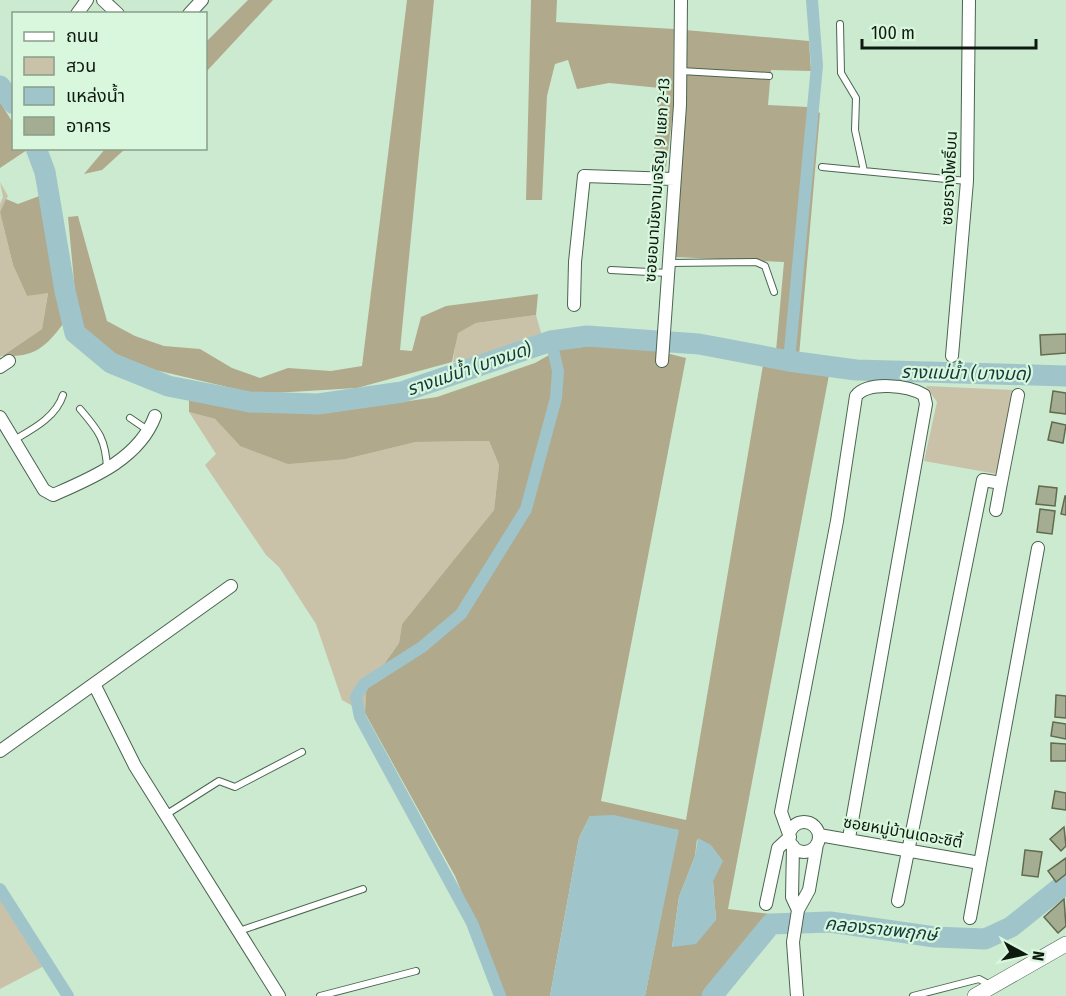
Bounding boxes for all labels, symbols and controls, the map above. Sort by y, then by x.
legend [12,12,207,150]
scale bar [862,12,1036,50]
text: 100 m [871,22,915,44]
text: ถนน [66,25,99,47]
text: สวน [66,55,96,77]
street label: ซอยอนามัยงามเจริญ 9 แยก 2-13 [640,77,674,283]
text: แหล่งน้ำ [66,83,125,107]
text: อาคาร [66,115,111,137]
street label: ซอยรางโพธิ์บน [937,130,961,226]
water label: รางแม่น้ำ (บางมด) [403,336,534,401]
water label: รางแม่น้ำ (บางมด) [901,359,1031,385]
street label: ซอยหมู่บ้านเดอะซิตี้ [842,810,965,852]
water label: คลองราชพฤกษ์ [824,912,941,946]
north arrow [994,924,1054,984]
text: N [1028,950,1048,962]

